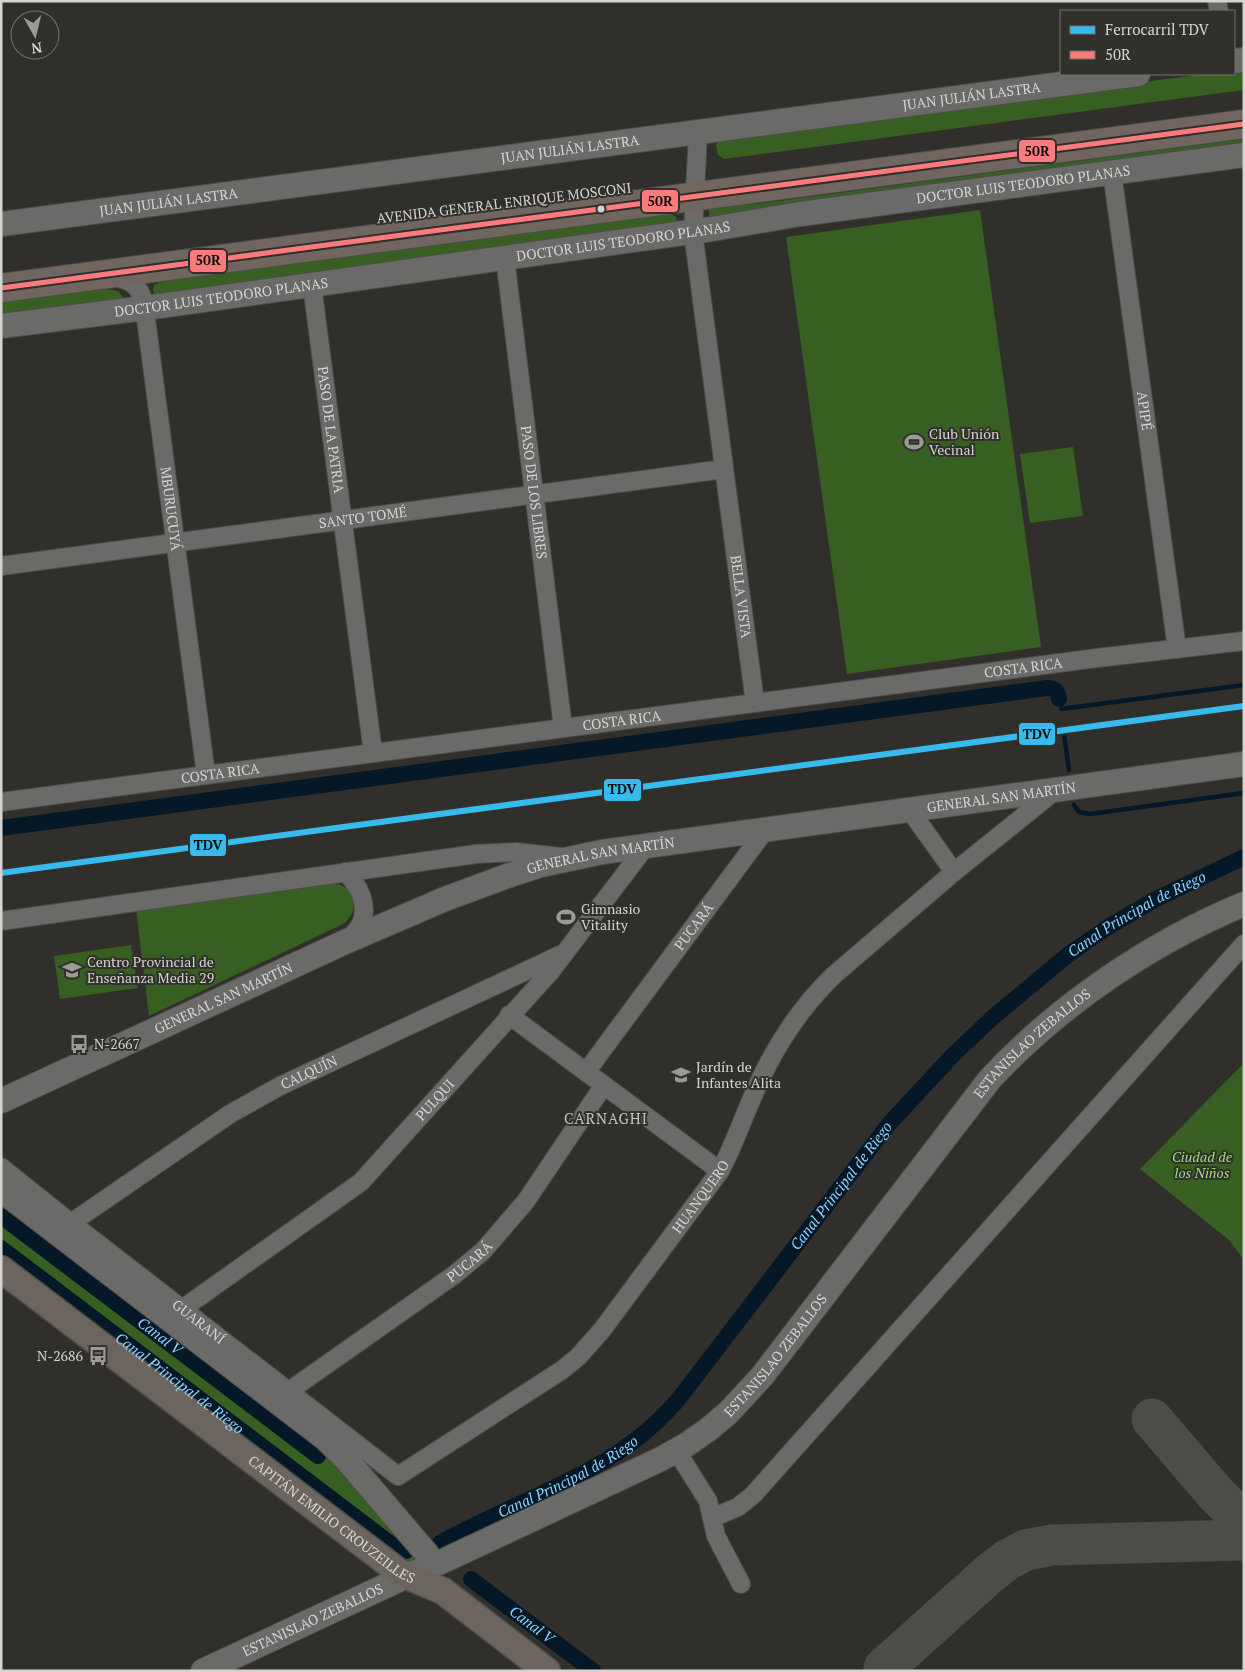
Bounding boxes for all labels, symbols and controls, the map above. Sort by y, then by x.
north arrow [10,10,60,60]
legend [1060,10,1235,75]
text: Ferrocarril TDV [1105,19,1210,39]
text: N [30,38,43,59]
text: 50R [1105,44,1131,64]
street label: JUAN JULIÁN LASTRA [901,77,1042,114]
street label: JUAN JULIÁN LASTRA [500,130,641,167]
line badge: 50R [1018,139,1056,163]
text: 50R [1024,141,1050,160]
street label: DOCTOR LUIS TEODORO PLANAS [915,160,1131,207]
street label: AVENIDA GENERAL ENRIQUE MOSCONI [376,177,632,228]
street label: JUAN JULIÁN LASTRA [98,183,239,220]
line badge: 50R [641,189,679,213]
text: 50R [647,191,673,210]
unlabelled marker [596,204,606,214]
street label: DOCTOR LUIS TEODORO PLANAS [515,216,732,265]
line badge: 50R [189,249,227,273]
text: 50R [195,250,221,269]
street label: DOCTOR LUIS TEODORO PLANAS [113,273,329,321]
street label: PASO DE LA PATRIA [314,365,349,495]
street label: APIPÉ [1133,390,1157,432]
street label: PASO DE LOS LIBRES [517,424,552,560]
place label: Club Unión Vecinal [929,424,1000,459]
sports icon: Club Unión Vecinal [903,431,925,453]
street label: MBURUCUYÁ [157,466,186,552]
street label: SANTO TOMÉ [318,502,408,532]
street label: BELLA VISTA [727,554,756,640]
street label: COSTA RICA [983,653,1064,682]
street label: COSTA RICA [581,705,662,735]
line badge: TDV [1018,722,1056,746]
text: TDV [1022,724,1052,743]
street label: COSTA RICA [180,758,261,787]
street label: GENERAL SAN MARTÍN [925,777,1077,816]
line badge: TDV [603,778,642,802]
text: TDV [607,779,637,798]
street label: GENERAL SAN MARTÍN [524,832,676,878]
line badge: TDV [189,833,227,857]
text: TDV [193,835,223,854]
water label: Canal Principal de Riego [1063,866,1209,961]
street label: PUCARÁ [669,898,717,954]
place label: Gimnasio Vitality [581,899,641,934]
sports icon: Gimnasio Vitality [555,906,577,928]
place label: Centro Provincial de Enseñanza Media 29 [87,952,214,987]
street label: GENERAL SAN MARTÍN [151,958,295,1038]
school or university icon: Centro Provincial de Enseñanza Media 29 [61,959,83,981]
street label: ESTANISLAO ZEBALLOS [969,984,1094,1102]
bus stop icon: N-2667 [68,1033,90,1055]
place label: N-2667 [94,1034,140,1053]
street label: CALQUÍN [277,1051,340,1093]
place label: Jardín de Infantes Alita [696,1057,781,1092]
school or university icon: Jardín de Infantes Alita [670,1064,692,1086]
street label: PULQUI [411,1075,458,1124]
district label: CARNAGHI [564,1108,648,1128]
water label: Canal Principal de Riego [785,1117,896,1254]
park label: Ciudad de los Niños [1172,1147,1233,1182]
street label: HUANQUERO [667,1157,733,1237]
street label: PUCARÁ [443,1237,497,1286]
street label: ESTANISLAO ZEBALLOS [719,1290,831,1421]
street label: GUARANÍ [169,1295,229,1348]
water label: Canal V [134,1312,188,1360]
water label: Canal Principal de Riego [112,1327,249,1438]
bus stop icon: N-2686 [87,1345,109,1367]
place label: N-2686 [37,1346,84,1365]
water label: Canal Principal de Riego [494,1430,642,1522]
street label: CAPITÁN EMILIO CROUZEILLES [245,1451,418,1587]
street label: ESTANISLAO ZEBALLOS [239,1578,386,1660]
water label: Canal V [506,1601,560,1648]

